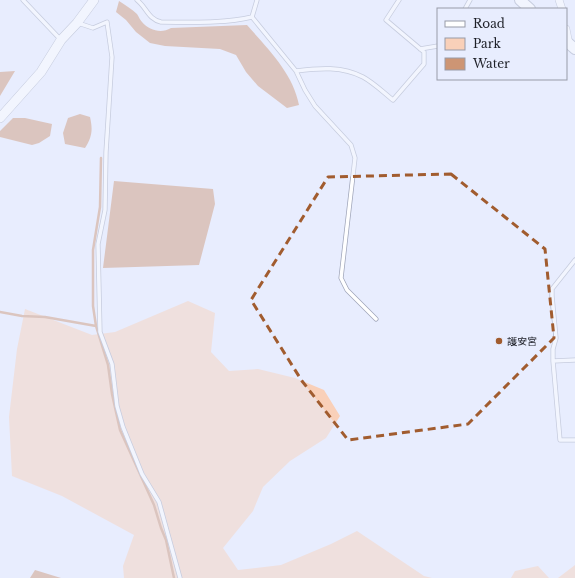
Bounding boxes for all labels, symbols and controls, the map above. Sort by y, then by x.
legend [437,8,567,80]
text: Road [473,16,505,31]
text: Park [473,36,501,51]
text: Water [472,56,510,71]
place label: 護安宮 [507,335,537,348]
marker: 護安宮 [494,336,504,346]

